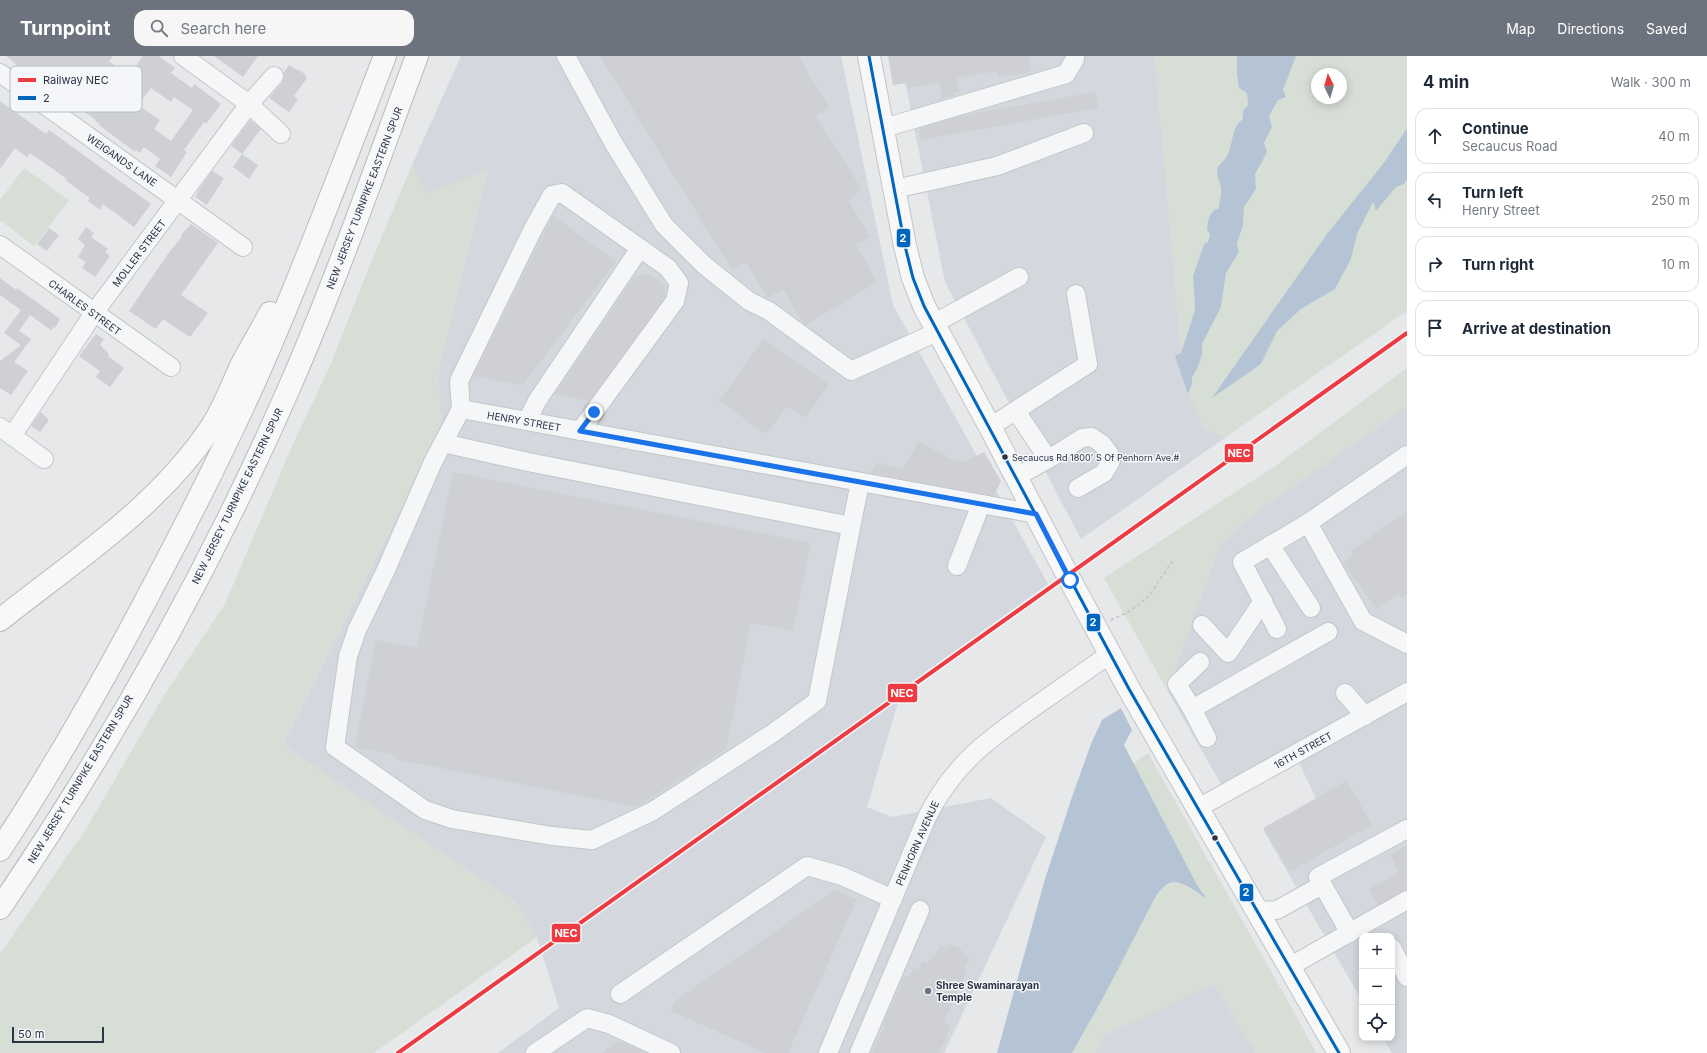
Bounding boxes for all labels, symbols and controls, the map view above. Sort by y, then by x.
search box [134,10,414,46]
text: Turnpoint [20,17,110,40]
icon: search [148,17,170,39]
text: Search here [180,19,266,38]
text: Map [1506,20,1535,37]
text: Directions [1557,20,1624,37]
text: Saved [1646,20,1687,37]
legend [10,66,142,112]
north arrow [1311,68,1347,104]
text: 4 min [1423,72,1469,92]
text: Railway NEC [43,73,109,87]
text: Walk · 300 m [1611,74,1691,90]
text: 2 [43,91,50,105]
street label: NEW JERSEY TURNPIKE EASTERN SPUR [324,105,405,291]
text: Continue [1462,119,1529,138]
icon: ahead [1424,125,1446,147]
text: 40 m [1658,128,1690,144]
street label: WEIGANDS LANE [85,131,159,189]
text: Secaucus Road [1462,138,1557,154]
text: Turn left [1462,183,1523,202]
icon: left [1424,189,1446,211]
text: 250 m [1651,192,1690,208]
text: Henry Street [1462,202,1540,218]
street label: MOLLER STREET [110,217,168,289]
line badge: 2 [896,228,911,248]
text: 2 [900,231,907,245]
icon: right [1424,253,1446,275]
text: Turn right [1462,255,1534,274]
text: 10 m [1661,256,1690,272]
street label: CHARLES STREET [46,277,124,337]
icon: arrive [1424,317,1446,339]
text: Arrive at destination [1462,319,1611,338]
route end [585,403,603,421]
street label: NEW JERSEY TURNPIKE EASTERN SPUR [189,406,285,586]
street label: HENRY STREET [486,409,562,433]
line badge: NEC [1224,443,1254,463]
text: NEC [1227,446,1251,460]
marker: Secaucus Rd 1800' S Of Penhorn Ave.# [1000,452,1010,462]
place label: Secaucus Rd 1800' S Of Penhorn Ave.# [1012,452,1180,463]
route start [1061,571,1079,589]
line badge: 2 [1086,613,1101,632]
text: 2 [1090,615,1097,629]
line badge: NEC [887,683,918,703]
text: NEC [890,686,914,700]
street label: NEW JERSEY TURNPIKE EASTERN SPUR [25,692,135,865]
street label: 16TH STREET [1272,729,1334,771]
street label: PENHORN AVENUE [893,799,941,887]
unlabelled marker [1210,833,1220,843]
line badge: 2 [1239,883,1254,902]
text: 2 [1243,885,1250,899]
line badge: NEC [551,923,581,943]
text: NEC [554,926,578,940]
map controls [1359,933,1395,1041]
button: + [1359,933,1395,969]
button: − [1359,969,1395,1005]
place label: Shree Swaminarayan Temple [936,979,1039,1003]
marker: Shree Swaminarayan Temple [923,986,933,996]
button: locate [1359,1005,1395,1041]
scale bar [12,1025,104,1044]
text: 50 m [18,1027,44,1041]

